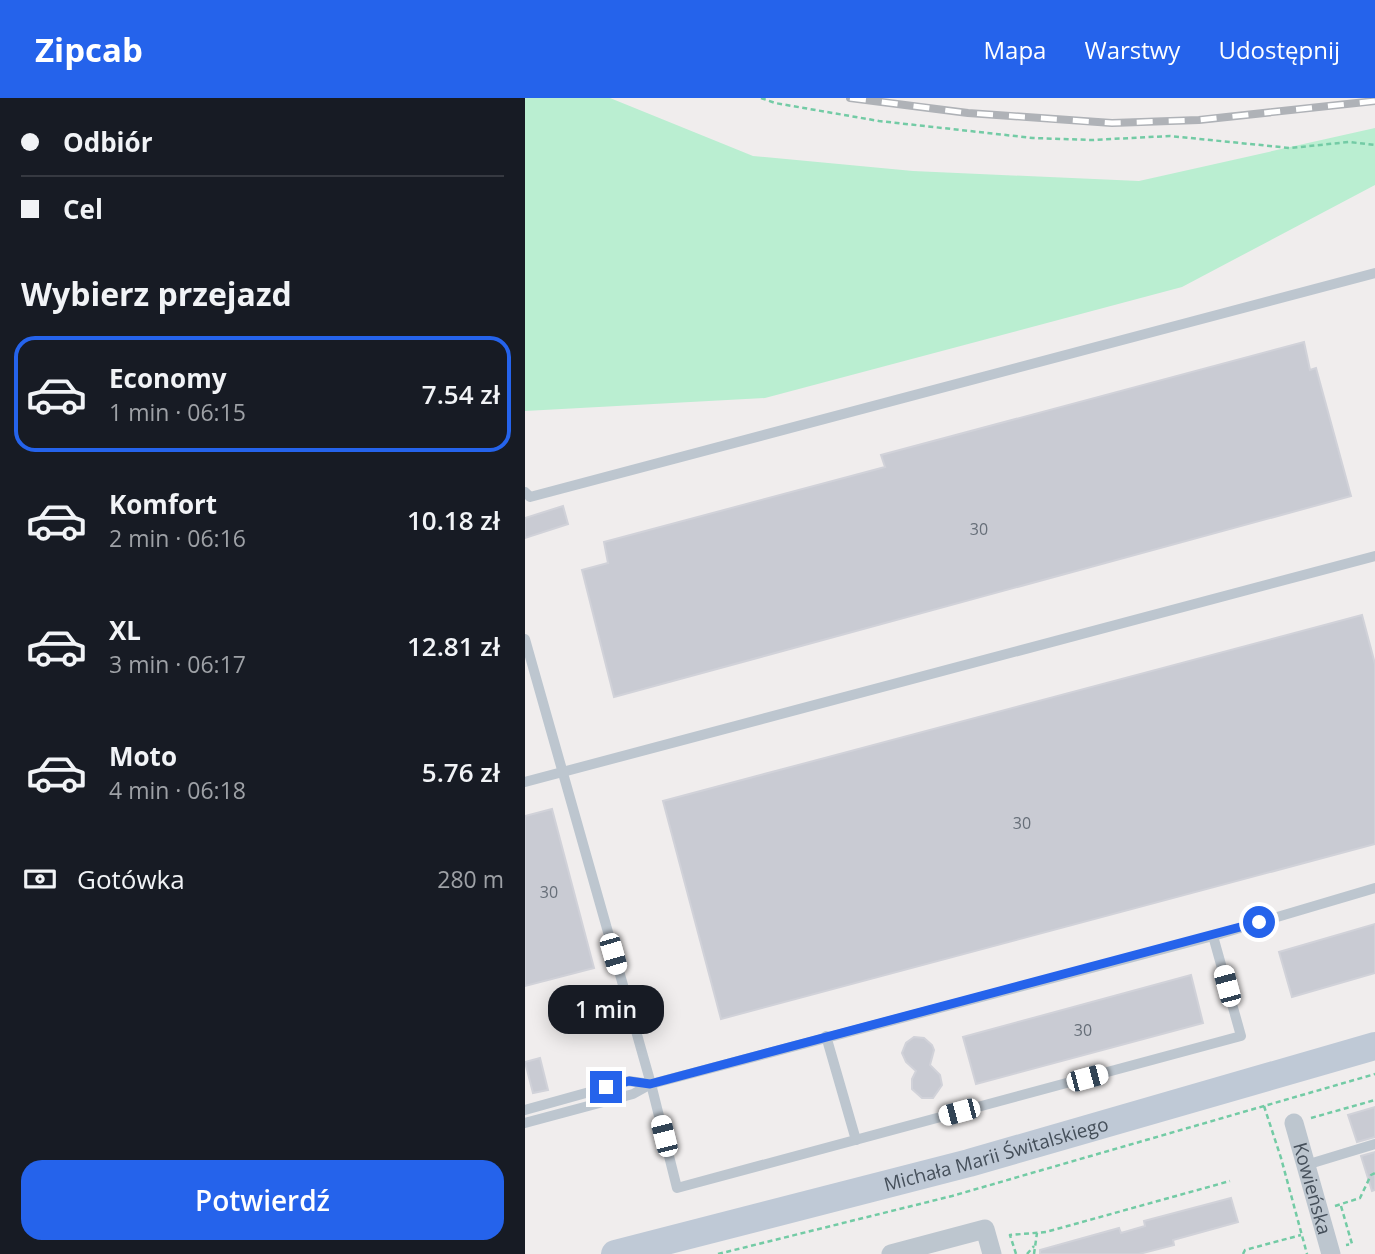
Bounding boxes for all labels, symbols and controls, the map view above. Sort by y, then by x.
text: Zipcab [35,27,143,72]
text: Mapa [984,33,1046,66]
text: Warstwy [1084,33,1180,66]
text: Udostępnij [1218,33,1340,66]
text: Odbiór [63,124,152,160]
text: Cel [63,191,103,227]
text: Wybierz przejazd [21,272,292,315]
text: Economy [109,360,227,396]
icon: car [25,363,88,426]
text: 7.54 zł [422,376,500,412]
text: 1 min · 06:15 [109,396,246,428]
text: Komfort [109,486,217,522]
icon: car [25,489,88,552]
text: 10.18 zł [407,502,500,538]
house number: 30 [970,518,988,540]
text: 2 min · 06:16 [109,522,246,554]
text: XL [109,612,141,648]
icon: car [25,615,88,678]
text: 12.81 zł [407,628,500,664]
text: 3 min · 06:17 [109,648,246,680]
text: Moto [109,738,177,774]
icon: car [25,741,88,804]
text: 5.76 zł [422,754,500,790]
text: 4 min · 06:18 [109,774,246,806]
house number: 30 [1013,812,1031,834]
icon: cash [21,860,59,898]
text: Gotówka [77,861,185,897]
text: 280 m [437,863,504,895]
house number: 30 [540,881,558,903]
route start [1243,906,1275,938]
car [598,931,629,977]
car [1212,963,1243,1009]
callout: 1 min [548,986,664,1034]
text: 1 min [575,993,637,1025]
house number: 30 [1074,1019,1092,1041]
car [1064,1062,1111,1094]
route end [590,1071,622,1103]
car [936,1096,983,1128]
street label: Michała Marii Świtalskiego [881,1111,1111,1197]
car [649,1113,680,1159]
street label: Kowieńska [1287,1139,1338,1237]
button: Potwierdź [21,1160,504,1240]

